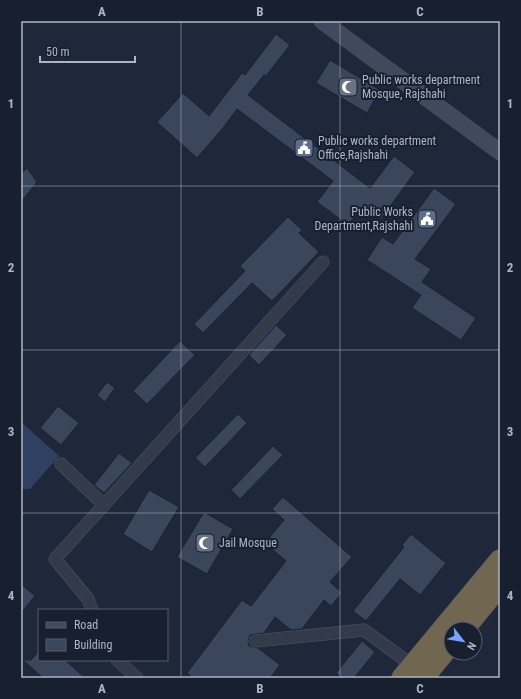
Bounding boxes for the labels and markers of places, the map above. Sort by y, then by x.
place label: Public works department Mosque, Rajshahi [362,73,481,101]
mosque icon: Public works department Mosque, Rajshahi [337,76,359,98]
place label: Public works department Office,Rajshahi [318,134,437,162]
public building icon: Public works department Office,Rajshahi [293,137,315,159]
place label: Public Works Department,Rajshahi [315,205,413,233]
public building icon: Public Works Department,Rajshahi [416,208,438,230]
mosque icon: Jail Mosque [194,532,216,554]
place label: Jail Mosque [219,536,277,550]

